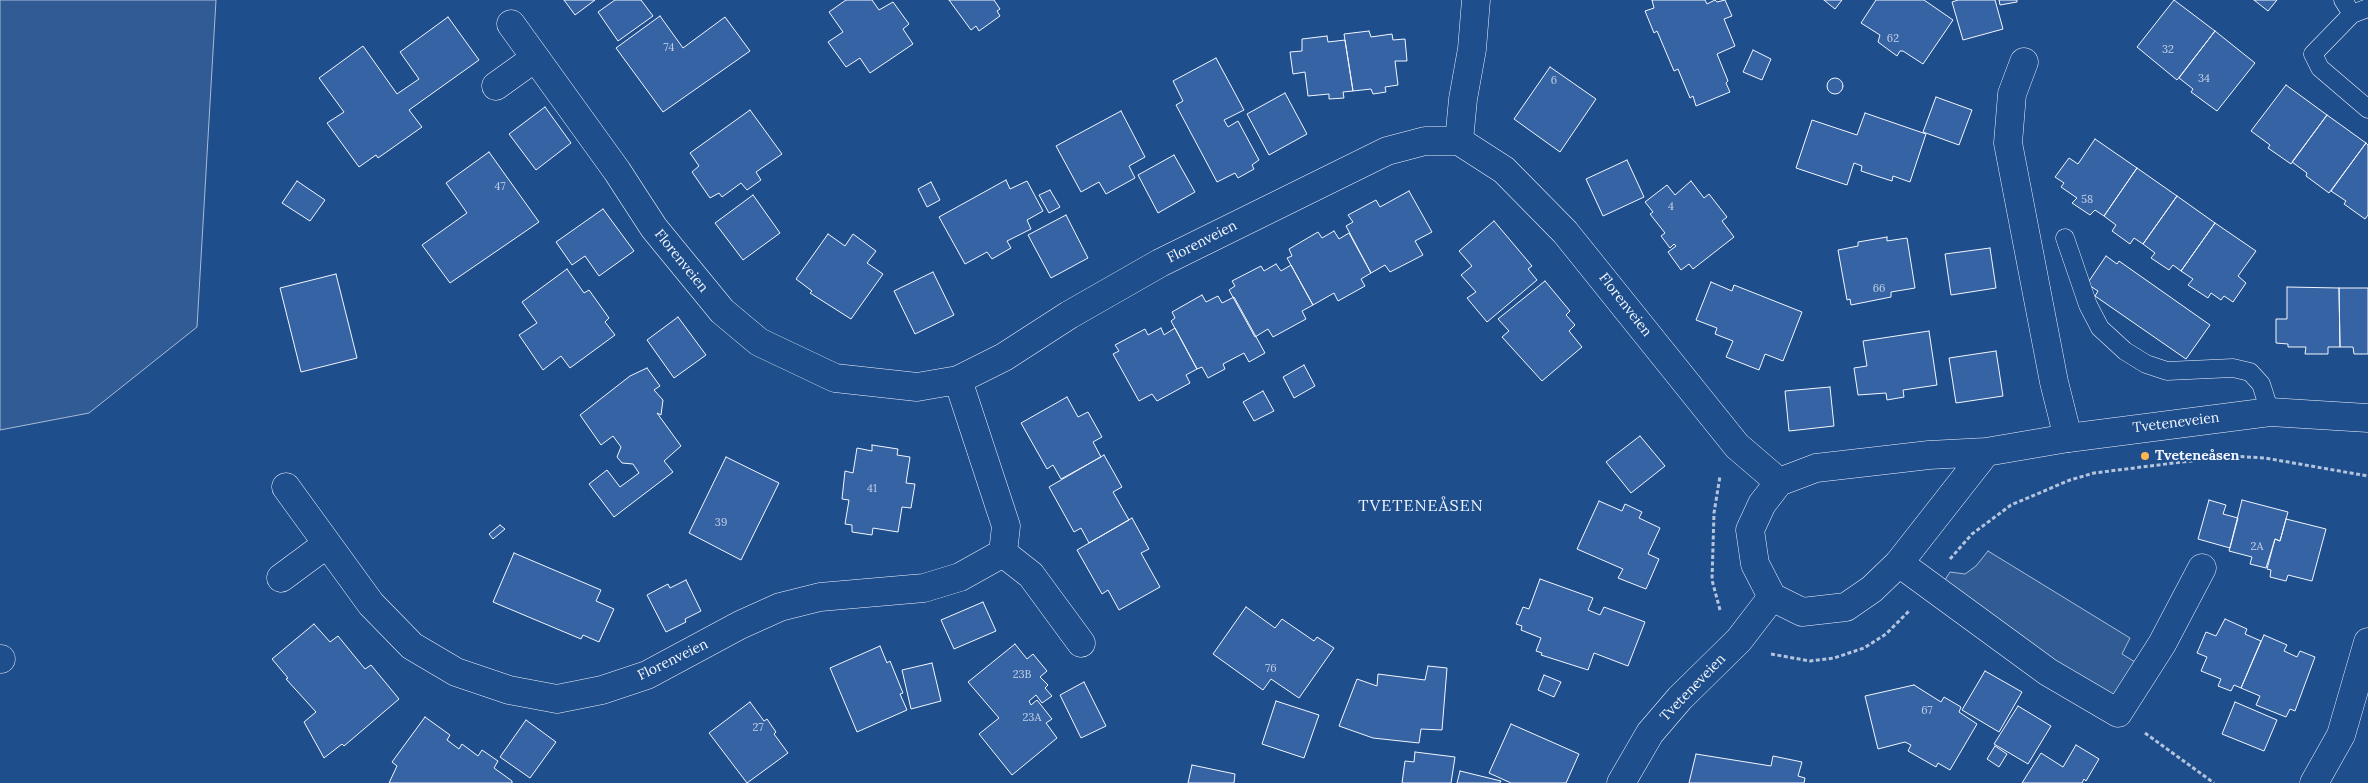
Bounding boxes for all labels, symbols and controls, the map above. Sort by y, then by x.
house number: 62 [1887,32,1899,46]
house number: 74 [664,41,674,55]
house number: 32 [2162,43,2174,57]
house number: 34 [2198,72,2210,86]
house number: 6 [1551,74,1557,88]
house number: 47 [494,180,506,194]
house number: 58 [2081,193,2093,207]
house number: 4 [1668,200,1674,214]
street label: Florenveien [1164,217,1240,267]
street label: Florenveien [651,226,711,296]
street label: Florenveien [1595,270,1655,340]
house number: 66 [1873,282,1885,296]
street label: Tveteneveien [2132,409,2220,437]
place label: Tveteneåsen [2155,448,2239,464]
marker: Tveteneåsen [2139,450,2151,462]
house number: 41 [867,482,877,496]
district label: TVETENEÅSEN [1357,496,1485,516]
house number: 39 [715,516,727,530]
house number: 2A [2251,540,2263,554]
street label: Florenveien [635,636,711,684]
street label: Tveteneveien [1657,651,1729,725]
house number: 76 [1265,662,1277,676]
house number: 23B [1013,668,1031,682]
house number: 67 [1921,704,1933,718]
house number: 23A [1023,711,1041,725]
house number: 27 [753,721,763,735]

